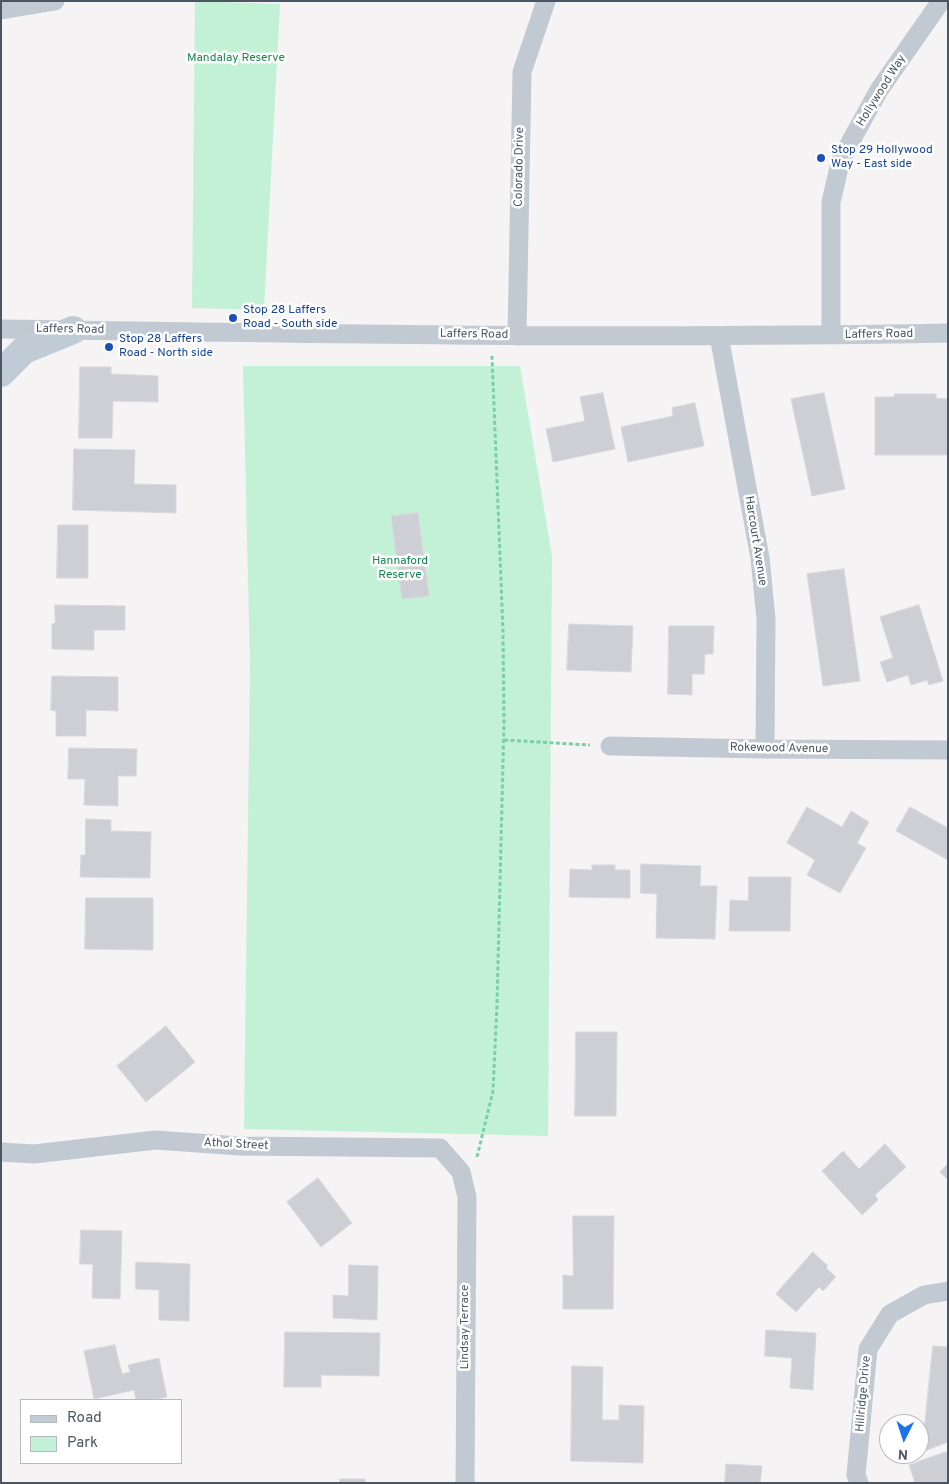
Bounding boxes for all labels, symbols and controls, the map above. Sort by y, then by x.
park label: Mandalay Reserve [187,52,285,66]
street label: Hollywood Way [854,52,910,130]
street label: Colorado Drive [512,127,528,207]
place label: Stop 29 Hollywood Way - East side [831,144,933,172]
marker: Stop 29 Hollywood Way - East side [815,152,827,164]
place label: Stop 28 Laffers Road - South side [243,304,337,332]
marker: Stop 28 Laffers Road - South side [227,312,239,324]
street label: Laffers Road [36,322,104,338]
street label: Laffers Road [440,327,508,343]
street label: Laffers Road [845,327,913,343]
place label: Stop 28 Laffers Road - North side [119,333,213,361]
marker: Stop 28 Laffers Road - North side [103,341,115,353]
street label: Harcourt Avenue [741,495,769,587]
park label: Hannaford Reserve [372,555,428,583]
street label: Rokewood Avenue [730,741,828,757]
street label: Athol Street [203,1136,269,1154]
street label: Lindsay Terrace [459,1285,473,1369]
street label: Hillridge Drive [853,1355,875,1433]
legend [20,1399,182,1464]
text: Road [67,1409,102,1428]
north arrow [879,1414,929,1464]
text: Park [67,1434,98,1453]
text: N [897,1445,909,1462]

